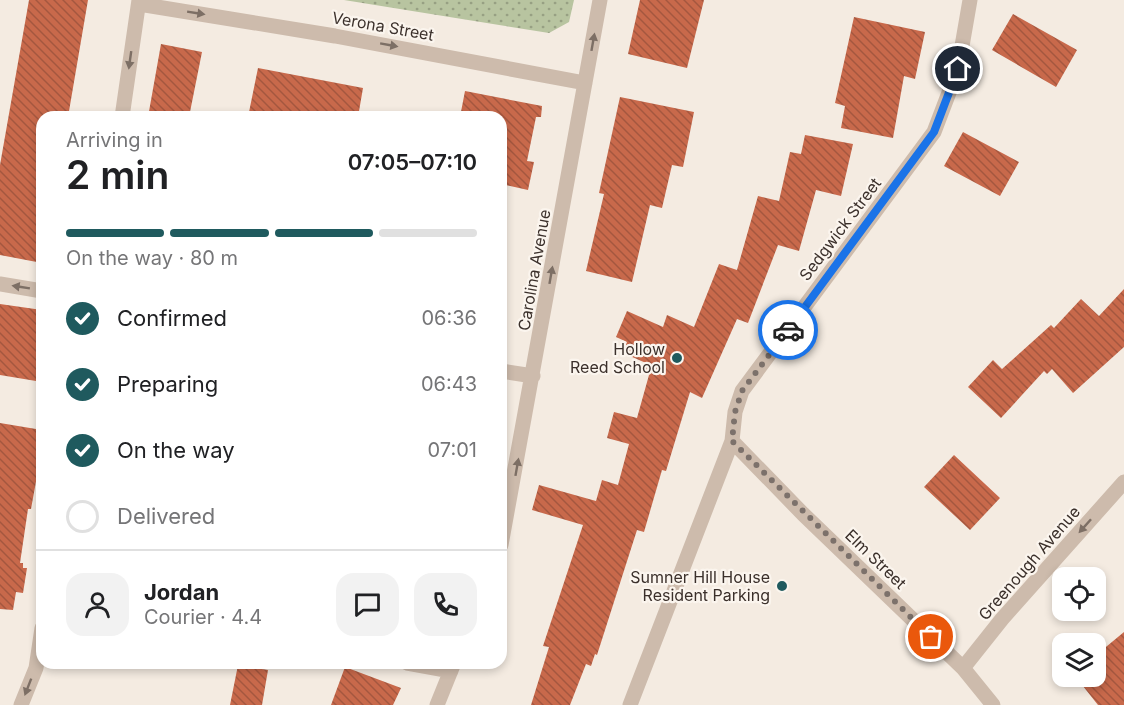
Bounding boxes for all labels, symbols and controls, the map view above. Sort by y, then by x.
street label: Verona Street [331,7,435,45]
one-way arrow [187,9,206,18]
one-way arrow [588,32,597,51]
one-way arrow [379,41,398,50]
pin [932,43,983,94]
one-way arrow [126,51,135,70]
icon: home [941,52,974,85]
text: Arriving in [66,128,163,152]
text: 07:05–07:10 [348,149,477,175]
text: 2 min [66,151,169,198]
street label: Sedgwick Street [795,174,885,284]
street label: Carolina Avenue [513,208,555,332]
text: On the way · 80 m [66,246,238,270]
one-way arrow [547,266,556,285]
one-way arrow [11,283,30,292]
courier [758,300,818,360]
icon: check [66,302,99,335]
text: Confirmed [117,305,227,331]
text: 06:36 [421,306,477,330]
icon: car [772,314,805,347]
place label: Hollow Reed School [570,339,665,377]
marker: Hollow Reed School [670,351,684,365]
icon: check [66,368,99,401]
text: Preparing [117,371,218,397]
text: 06:43 [421,372,477,396]
icon: check [66,434,99,467]
text: On the way [117,437,235,463]
text: 07:01 [428,438,477,462]
one-way arrow [512,458,521,477]
street label: Greenough Avenue [974,502,1084,624]
text: Delivered [117,503,215,529]
one-way arrow [1079,518,1092,533]
street label: Elm Street [841,525,911,593]
place label: Sumner Hill House Resident Parking [630,567,770,605]
map controls [1052,567,1106,687]
button: locate [1052,567,1106,621]
button: person [66,573,129,636]
button: chat [336,573,399,636]
button: phone [414,573,477,636]
text: Jordan [144,579,219,605]
marker: Sumner Hill House Resident Parking [775,579,789,593]
text: Courier · 4.4 [144,605,262,629]
pin [905,611,956,662]
icon: bag [914,620,947,653]
button: layers [1052,633,1106,687]
one-way arrow [23,678,32,696]

